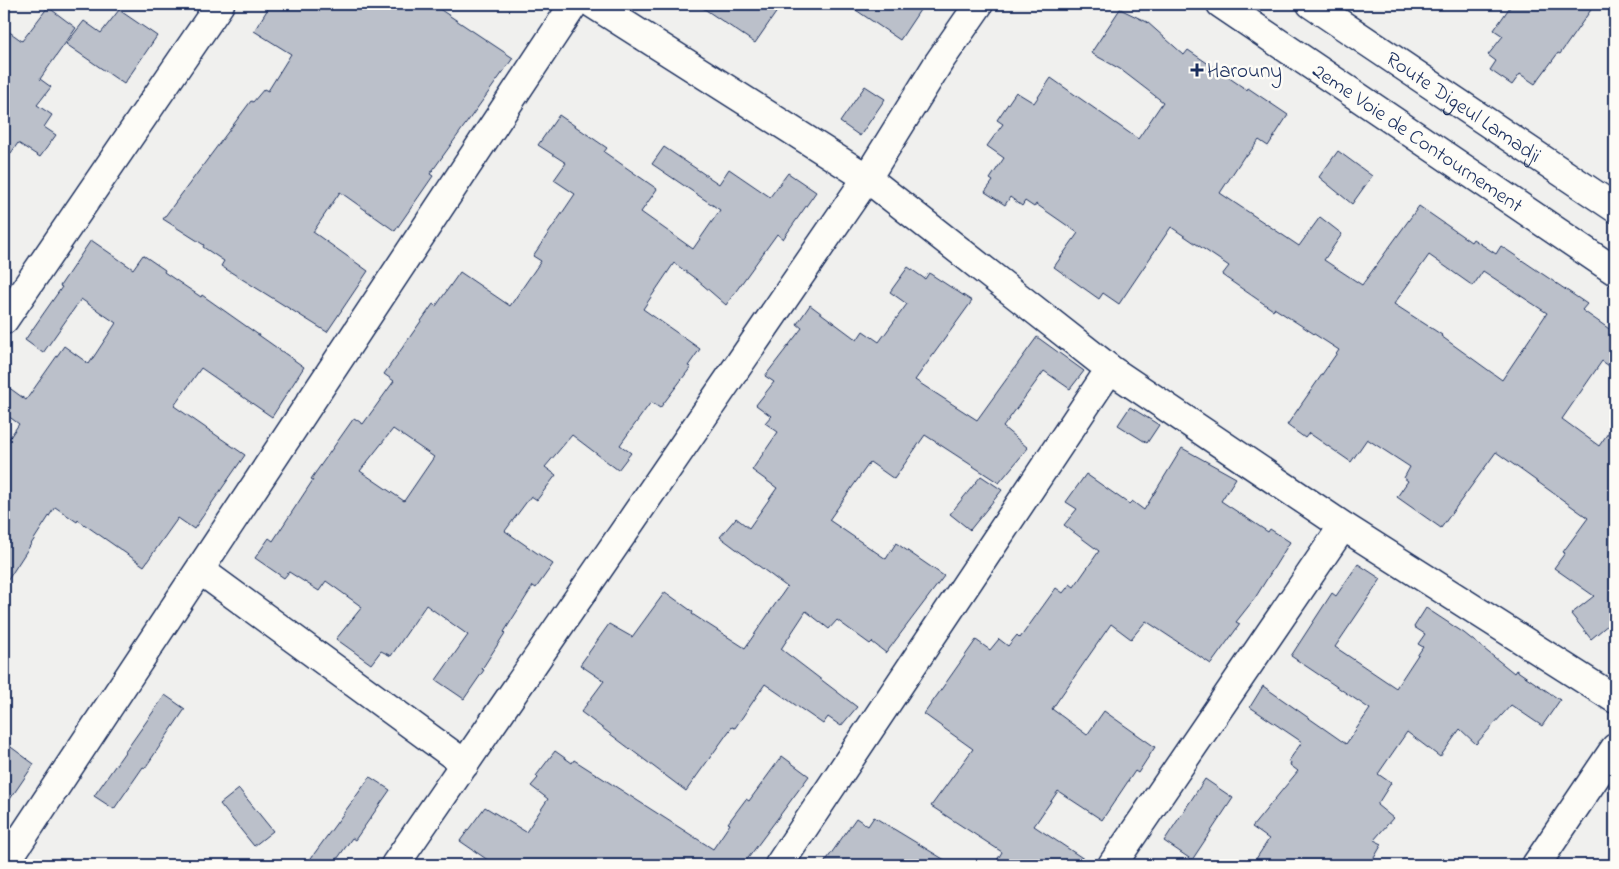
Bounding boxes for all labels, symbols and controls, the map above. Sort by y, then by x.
street label: Route Digeul Lamadji [1379,45,1546,171]
place label: Harouny [1207,57,1282,89]
street label: 2eme Voie de Contournement [1306,57,1528,221]
marker: Harouny [1191,64,1203,76]

